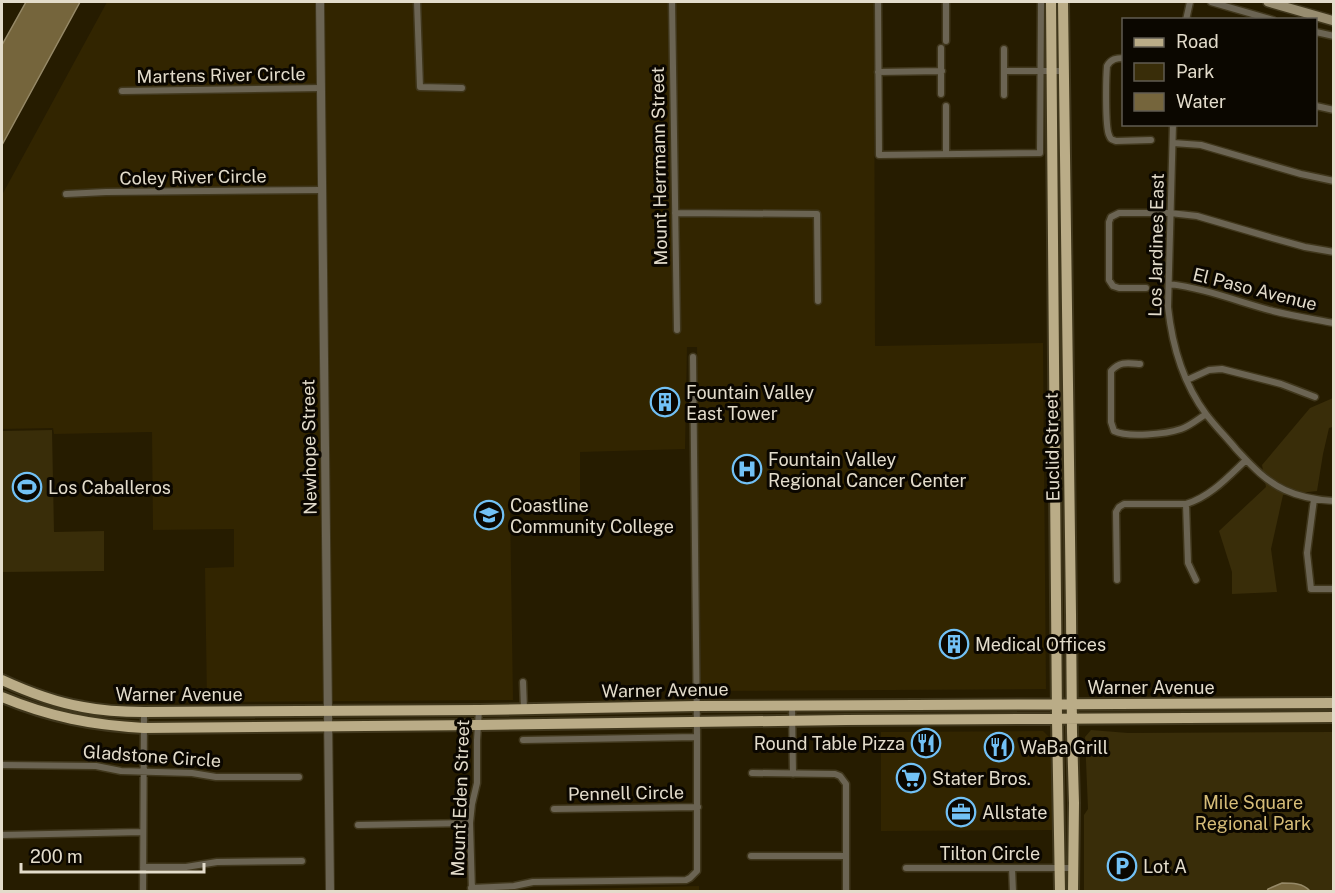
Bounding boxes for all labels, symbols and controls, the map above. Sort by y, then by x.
legend [1122,18,1317,126]
text: Road [1176,31,1219,52]
text: Park [1176,61,1214,82]
street label: Martens River Circle [136,63,306,87]
street label: Mount Herrmann Street [647,66,671,266]
text: Water [1176,91,1226,112]
street label: Coley River Circle [119,165,267,189]
street label: Los Jardines East [1144,173,1168,317]
street label: El Paso Avenue [1191,263,1319,315]
street label: Newhope Street [297,379,321,515]
place label: Fountain Valley East Tower [686,382,814,424]
building icon: Fountain Valley East Tower [649,386,681,418]
street label: Euclid Street [1041,392,1063,502]
place label: Fountain Valley Regional Cancer Center [768,449,967,491]
hospital icon: Fountain Valley Regional Cancer Center [731,453,763,485]
sports icon: Los Caballeros [11,471,43,503]
place label: Los Caballeros [48,477,171,498]
place label: Coastline Community College [510,495,674,537]
school or university icon: Coastline Community College [473,499,505,531]
building icon: Medical Offices [938,628,970,660]
place label: Medical Offices [975,634,1106,655]
street label: Warner Avenue [1087,677,1215,698]
street label: Warner Avenue [601,678,729,702]
street label: Warner Avenue [115,684,243,705]
street label: Mount Eden Street [447,719,473,877]
restaurant icon: Round Table Pizza [910,727,942,759]
restaurant icon: WaBa Grill [983,731,1015,763]
place label: Round Table Pizza [754,733,905,754]
place label: WaBa Grill [1020,737,1108,758]
street label: Gladstone Circle [82,741,222,771]
supermarket icon: Stater Bros. [895,762,927,794]
place label: Stater Bros. [932,768,1031,789]
street label: Pennell Circle [568,781,684,805]
park label: Mile Square Regional Park [1195,792,1311,834]
office icon: Allstate [945,796,977,828]
place label: Allstate [982,802,1048,823]
scale bar [21,836,204,874]
street label: Tilton Circle [940,843,1040,864]
text: 200 m [30,846,83,867]
parking icon: Lot A [1106,850,1138,882]
place label: Lot A [1143,856,1187,877]

